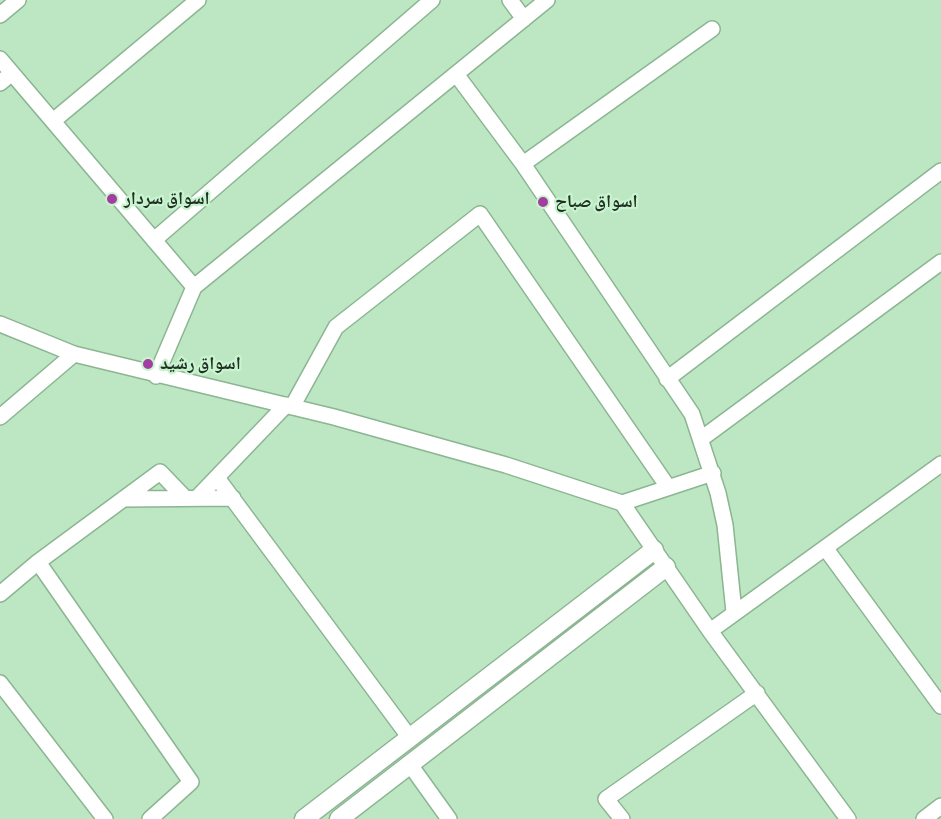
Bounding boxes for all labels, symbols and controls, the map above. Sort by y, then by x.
place label: اسواق سردار [124,188,210,210]
place label: اسواق صباح [555,191,638,213]
marker: اسواق سردار [105,192,119,206]
marker: اسواق صباح [536,195,550,209]
place label: اسواق رشيد [160,353,241,375]
marker: اسواق رشيد [141,357,155,371]

